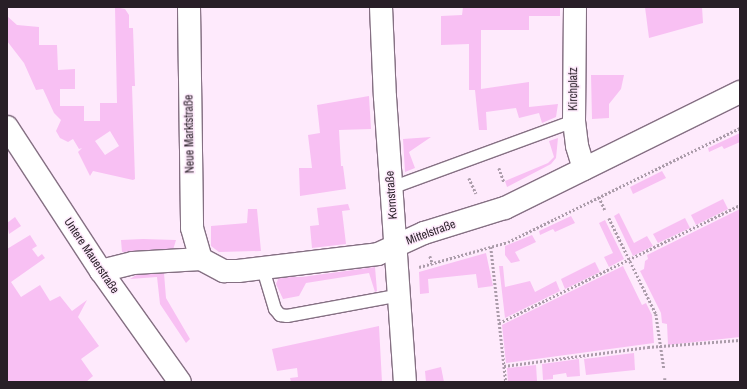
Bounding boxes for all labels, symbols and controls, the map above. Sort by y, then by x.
street label: Kirchplatz [567,67,581,111]
street label: Neue Marktstraße [182,95,198,173]
street label: Kornstraße [383,170,401,220]
street label: Untere Mauerstraße [60,215,122,297]
street label: Mittelstraße [404,217,458,249]

